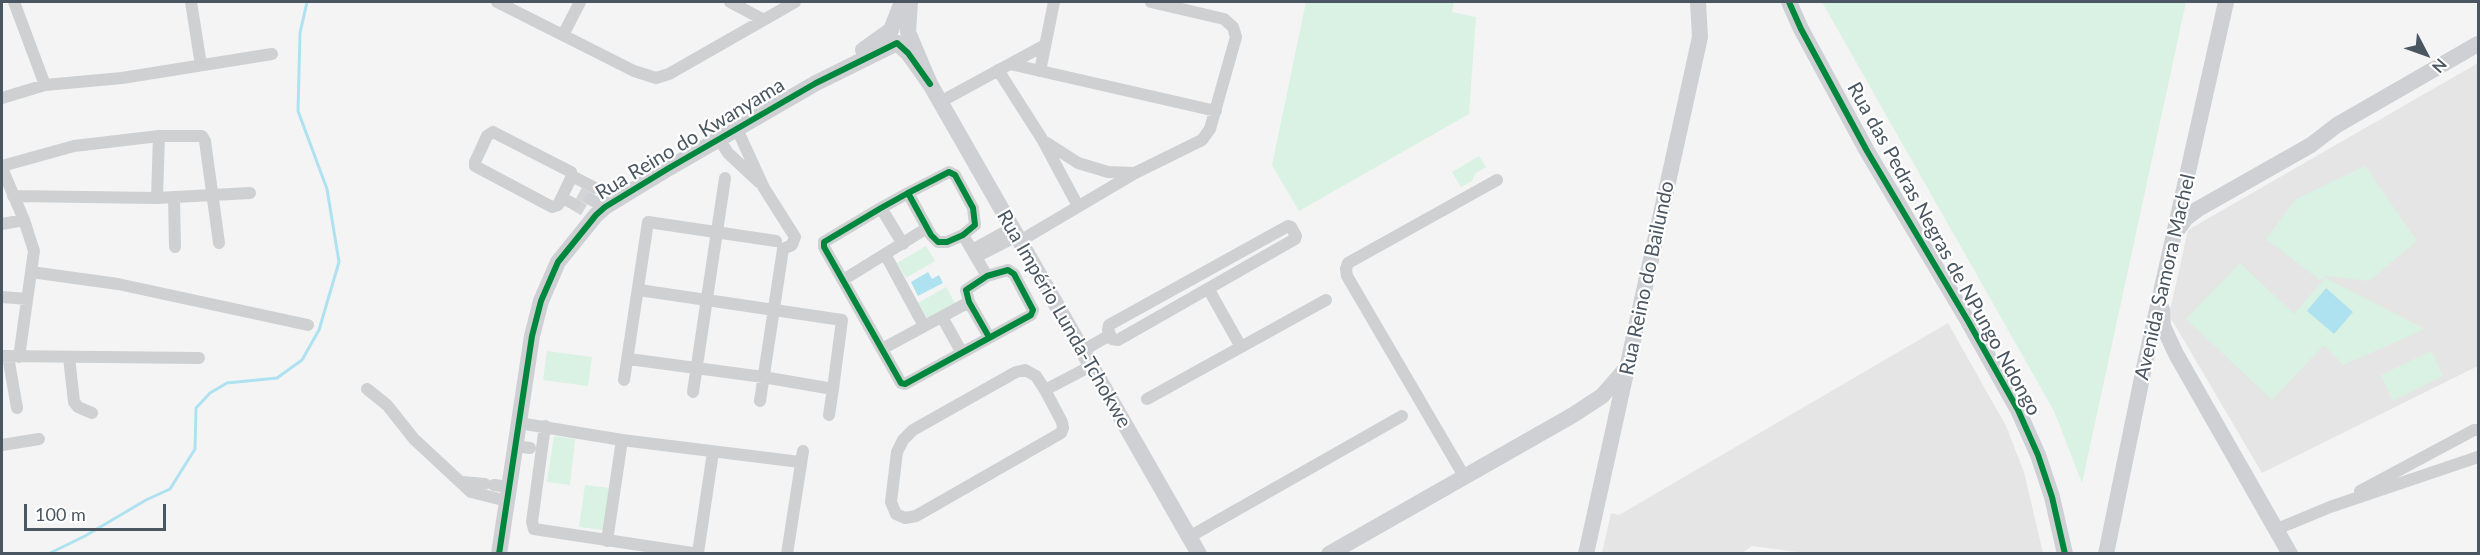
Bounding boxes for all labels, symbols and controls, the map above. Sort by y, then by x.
north arrow [2396,24,2456,84]
text: N [2429,55,2451,77]
street label: Rua Reino do Kwanyama [591,73,789,205]
street label: Rua das Pedras Negras de NPungo Ndongo [1842,78,2046,420]
street label: Avenida Samora Machel [2130,172,2200,382]
street label: Rua Reino do Bailundo [1615,179,1679,377]
street label: Rua Império Lunda-Tchokwe [992,206,1136,432]
scale bar [27,492,170,530]
text: 100 m [35,503,86,525]

